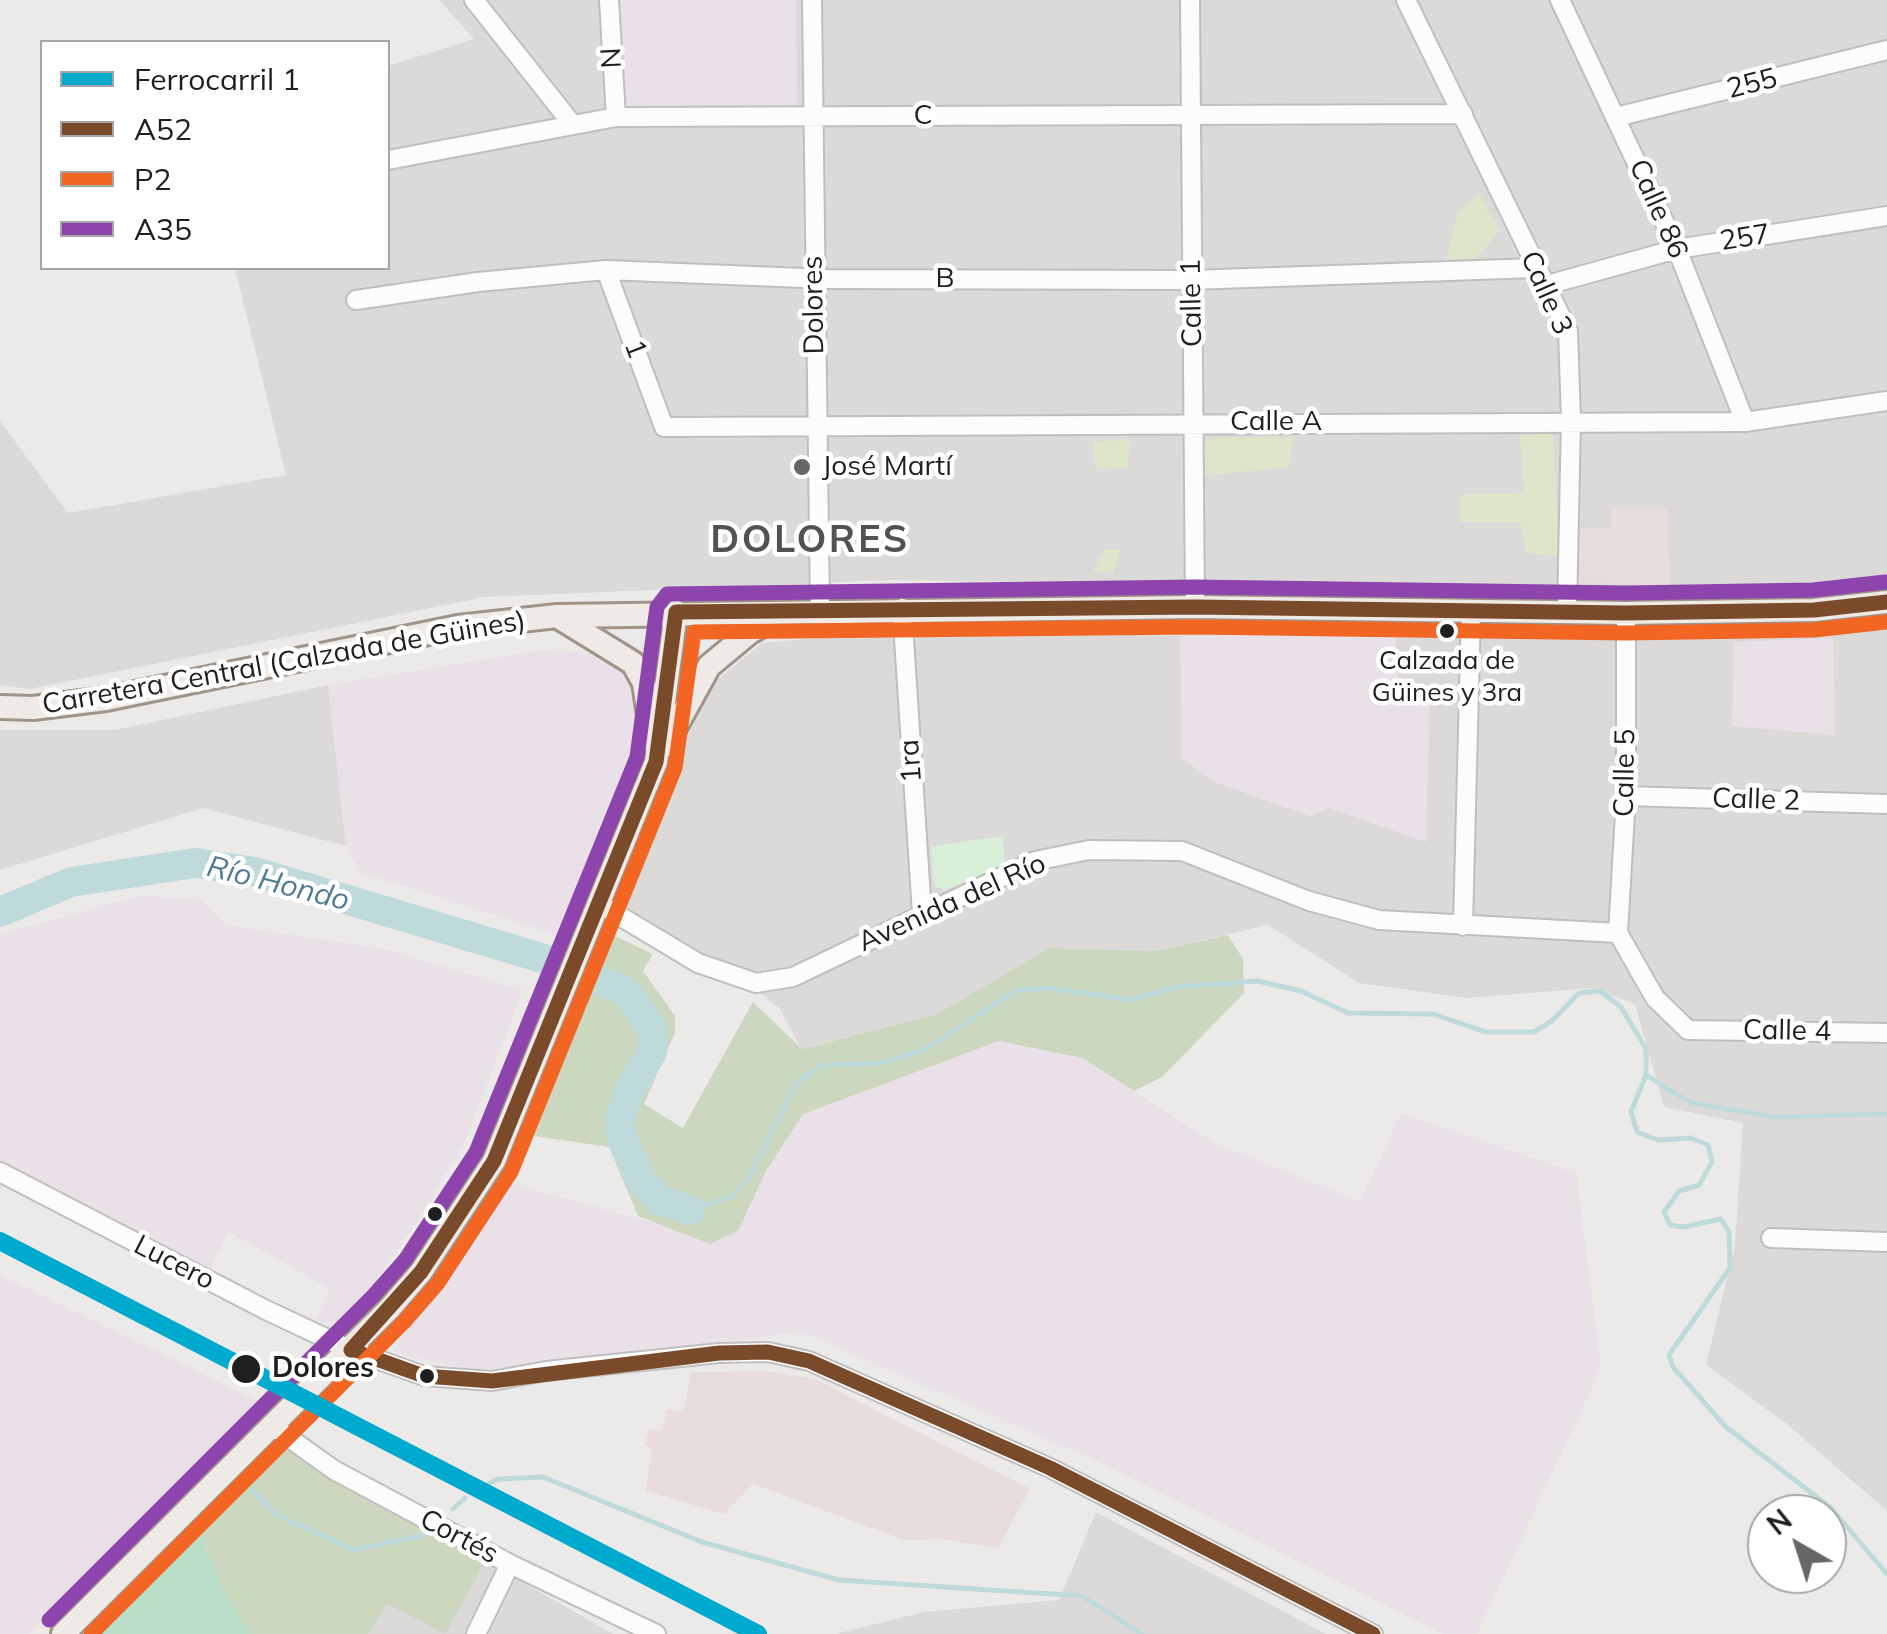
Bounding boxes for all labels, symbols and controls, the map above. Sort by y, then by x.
legend [40,40,390,270]
street label: N [595,47,629,69]
text: Ferrocarril 1 [134,60,300,98]
street label: 255 [1723,62,1781,106]
street label: C [913,99,933,133]
text: A52 [134,110,192,148]
street label: Calle 86 [1621,154,1695,264]
text: P2 [134,160,172,198]
text: A35 [134,210,192,248]
street label: 257 [1717,217,1773,259]
street label: Calle 3 [1513,246,1579,340]
street label: Dolores [796,255,832,355]
street label: Calle 1 [1174,259,1210,347]
street label: B [935,262,955,296]
street label: 1 [616,335,654,363]
street label: Calle A [1230,405,1322,439]
place label: José Martí [822,450,952,484]
marker: José Martí [791,456,813,478]
district label: DOLORES [710,518,910,564]
street label: Carretera Central (Calzada de Güines) [40,604,528,722]
marker: Calzada de Güines y 3ra [1437,621,1457,641]
place label: Calzada de Güines y 3ra [1372,645,1522,706]
street label: Calle 5 [1607,729,1643,817]
street label: 1ra [893,738,929,784]
street label: Calle 2 [1711,782,1801,818]
street label: Avenida del Río [853,847,1051,959]
water label: Río Hondo [203,849,353,919]
street label: Calle 4 [1743,1013,1831,1049]
unlabelled marker [425,1204,445,1224]
street label: Lucero [128,1229,220,1297]
marker: Dolores [229,1352,263,1386]
place label: Dolores [272,1352,374,1386]
unlabelled marker [417,1366,437,1386]
north arrow [1747,1494,1847,1594]
street label: Cortés [414,1502,504,1572]
text: N [1760,1502,1798,1542]

